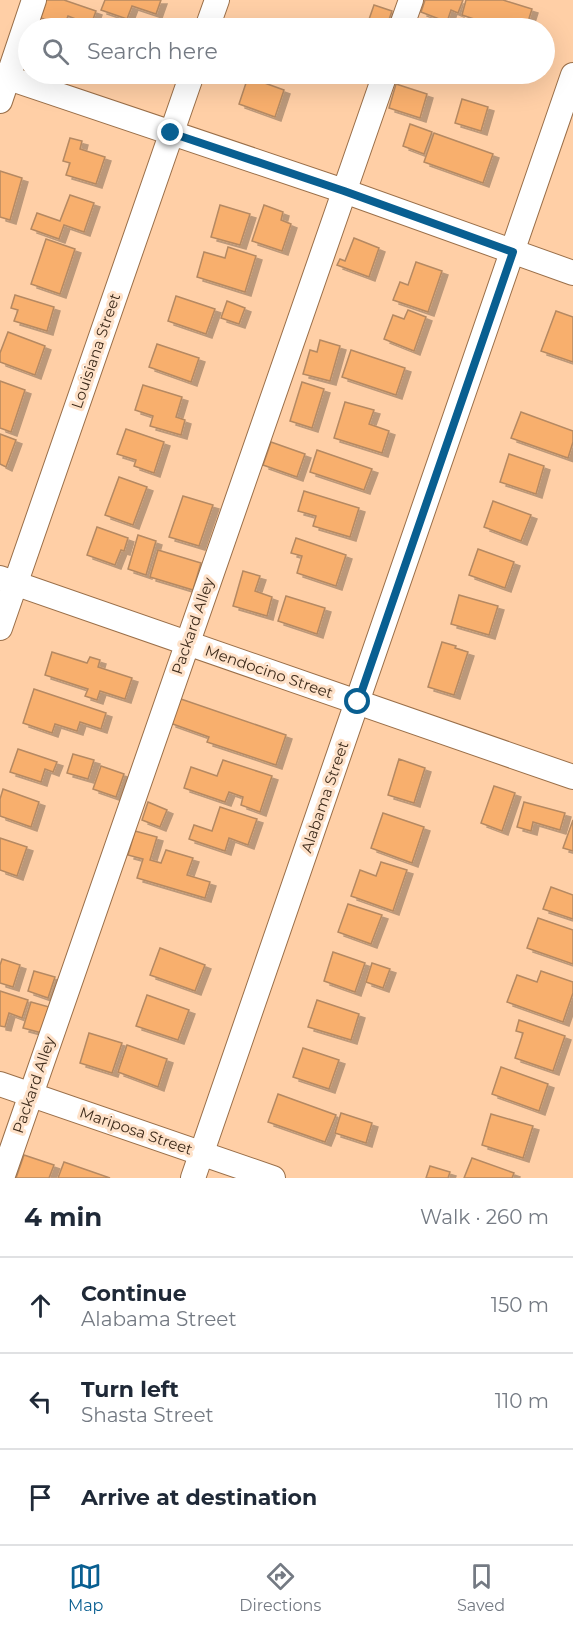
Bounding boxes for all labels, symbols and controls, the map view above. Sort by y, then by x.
search box [18,18,555,84]
icon: search [39,35,72,68]
text: Search here [87,38,218,65]
route end [157,119,183,145]
street label: Louisiana Street [67,291,124,411]
street label: Packard Alley [167,574,218,677]
street label: Mendocino Street [203,641,336,702]
route start [344,688,370,714]
street label: Alabama Street [297,739,352,855]
street label: Packard Alley [8,1033,59,1136]
street label: Mariposa Street [77,1102,195,1159]
text: 4 min [24,1201,102,1233]
text: Walk · 260 m [420,1205,549,1229]
text: Continue [81,1280,187,1307]
icon: ahead [24,1289,57,1322]
text: 150 m [491,1293,549,1317]
text: Alabama Street [81,1307,237,1331]
text: Turn left [81,1376,179,1403]
icon: left [24,1385,57,1418]
text: 110 m [495,1389,549,1413]
text: Shasta Street [81,1403,214,1427]
icon: arrive [24,1481,57,1514]
text: Arrive at destination [81,1484,317,1511]
tab: Map [68,1560,103,1615]
tab: Directions [239,1560,321,1615]
tab: Saved [457,1560,505,1615]

